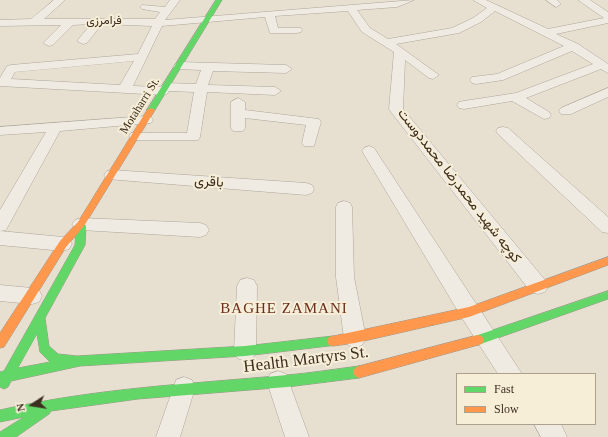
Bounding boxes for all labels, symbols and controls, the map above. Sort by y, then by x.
street label: فرامرزی [86,14,122,28]
street label: Motaharri St. [117,75,163,137]
street label: کوچه شهید محمدرضا محمددوست [394,106,524,266]
street label: باقری [194,173,224,191]
district label: BAGHE ZAMANI [220,300,348,318]
street label: Health Martyrs St. [242,342,370,378]
legend [456,373,596,425]
text: Fast [494,382,514,396]
north arrow [12,385,52,425]
text: N [14,402,27,413]
text: Slow [494,402,519,416]

